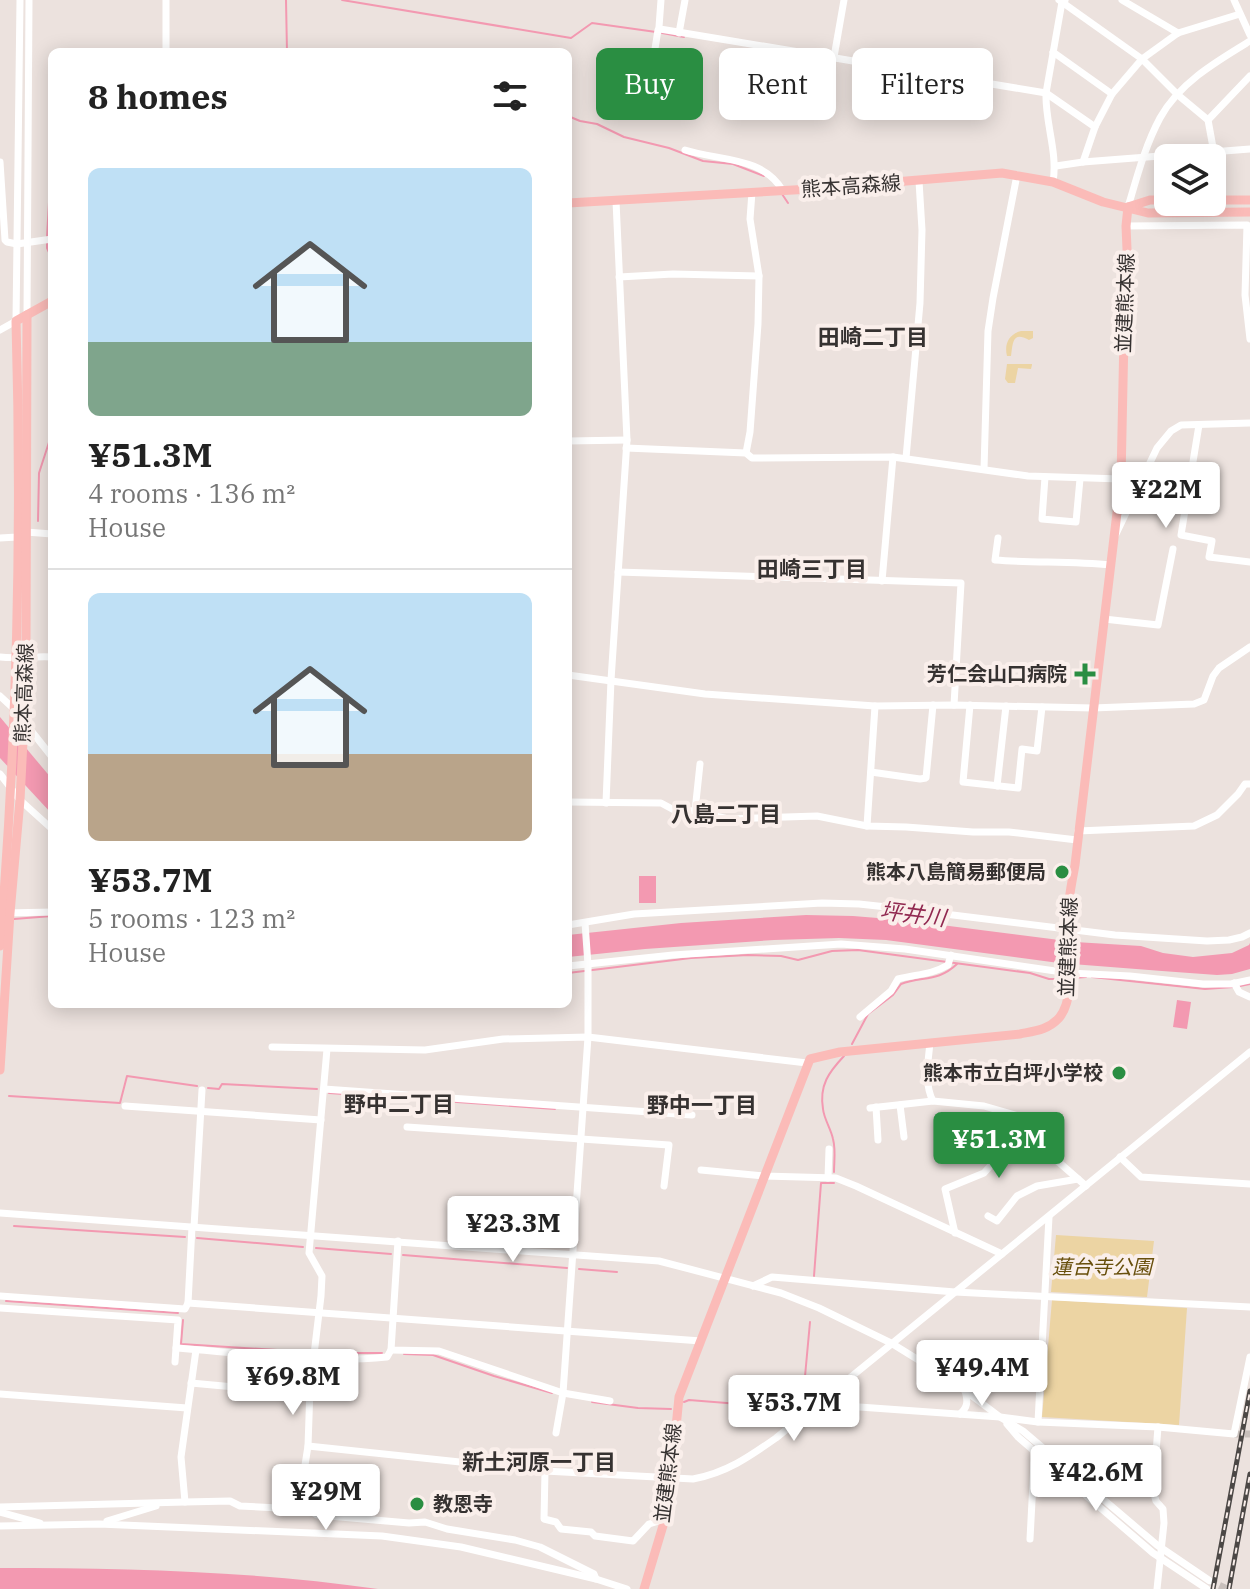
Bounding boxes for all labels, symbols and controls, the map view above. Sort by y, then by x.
chip: Buy [596,48,703,120]
chip: Rent [719,48,836,120]
chip: Filters [852,48,993,120]
text: 8 homes [88,74,228,118]
icon: filters [488,74,532,118]
map controls [1154,144,1226,216]
button: layers [1154,144,1226,216]
street label: 熊本高森線 [800,169,902,202]
icon: home [238,220,382,364]
street label: 並建熊本線 [1109,253,1140,353]
district label: 田崎二丁目 [818,322,928,351]
text: ¥51.3M [88,432,212,476]
pin: ¥22M [1119,462,1213,530]
text: ¥22M [1130,471,1202,505]
text: 4 rooms · 136 m² [88,476,295,510]
text: House [88,510,166,544]
district label: 田崎三丁目 [757,554,867,583]
street label: 熊本高森線 [8,643,39,743]
icon: home [238,645,382,789]
place label: 芳仁会山口病院 [927,660,1067,687]
marker: 芳仁会山口病院 [1074,663,1096,685]
district label: 八島二丁目 [671,799,781,828]
text: ¥53.7M [88,857,212,901]
place label: 熊本八島簡易郵便局 [866,858,1046,885]
marker: 熊本八島簡易郵便局 [1053,863,1071,881]
water label: 坪井川 [879,895,950,932]
street label: 並建熊本線 [1052,897,1083,997]
text: 5 rooms · 123 m² [88,901,295,935]
text: House [88,935,166,969]
place label: 熊本市立白坪小学校 [923,1059,1103,1086]
marker: 熊本市立白坪小学校 [1110,1064,1128,1082]
district label: 野中二丁目 [344,1089,454,1118]
district label: 野中一丁目 [647,1090,757,1119]
pin: ¥51.3M [934,1112,1064,1180]
text: ¥51.3M [951,1121,1047,1155]
pin: ¥23.3M [448,1196,578,1264]
text: ¥23.3M [465,1205,561,1239]
park label: 蓮台寺公園 [1052,1253,1155,1280]
pin: ¥49.4M [917,1340,1047,1408]
pin: ¥69.8M [228,1349,358,1417]
text: ¥49.4M [934,1349,1030,1383]
text: ¥69.8M [245,1358,341,1392]
pin: ¥53.7M [729,1375,859,1443]
text: ¥53.7M [746,1384,842,1418]
street label: 並建熊本線 [648,1422,687,1524]
pin: ¥42.6M [1031,1445,1161,1513]
district label: 新土河原一丁目 [462,1447,616,1476]
text: ¥42.6M [1048,1454,1144,1488]
pin: ¥29M [279,1464,373,1532]
text: ¥29M [290,1473,362,1507]
place label: 教恩寺 [433,1490,493,1517]
marker: 教恩寺 [408,1495,426,1513]

